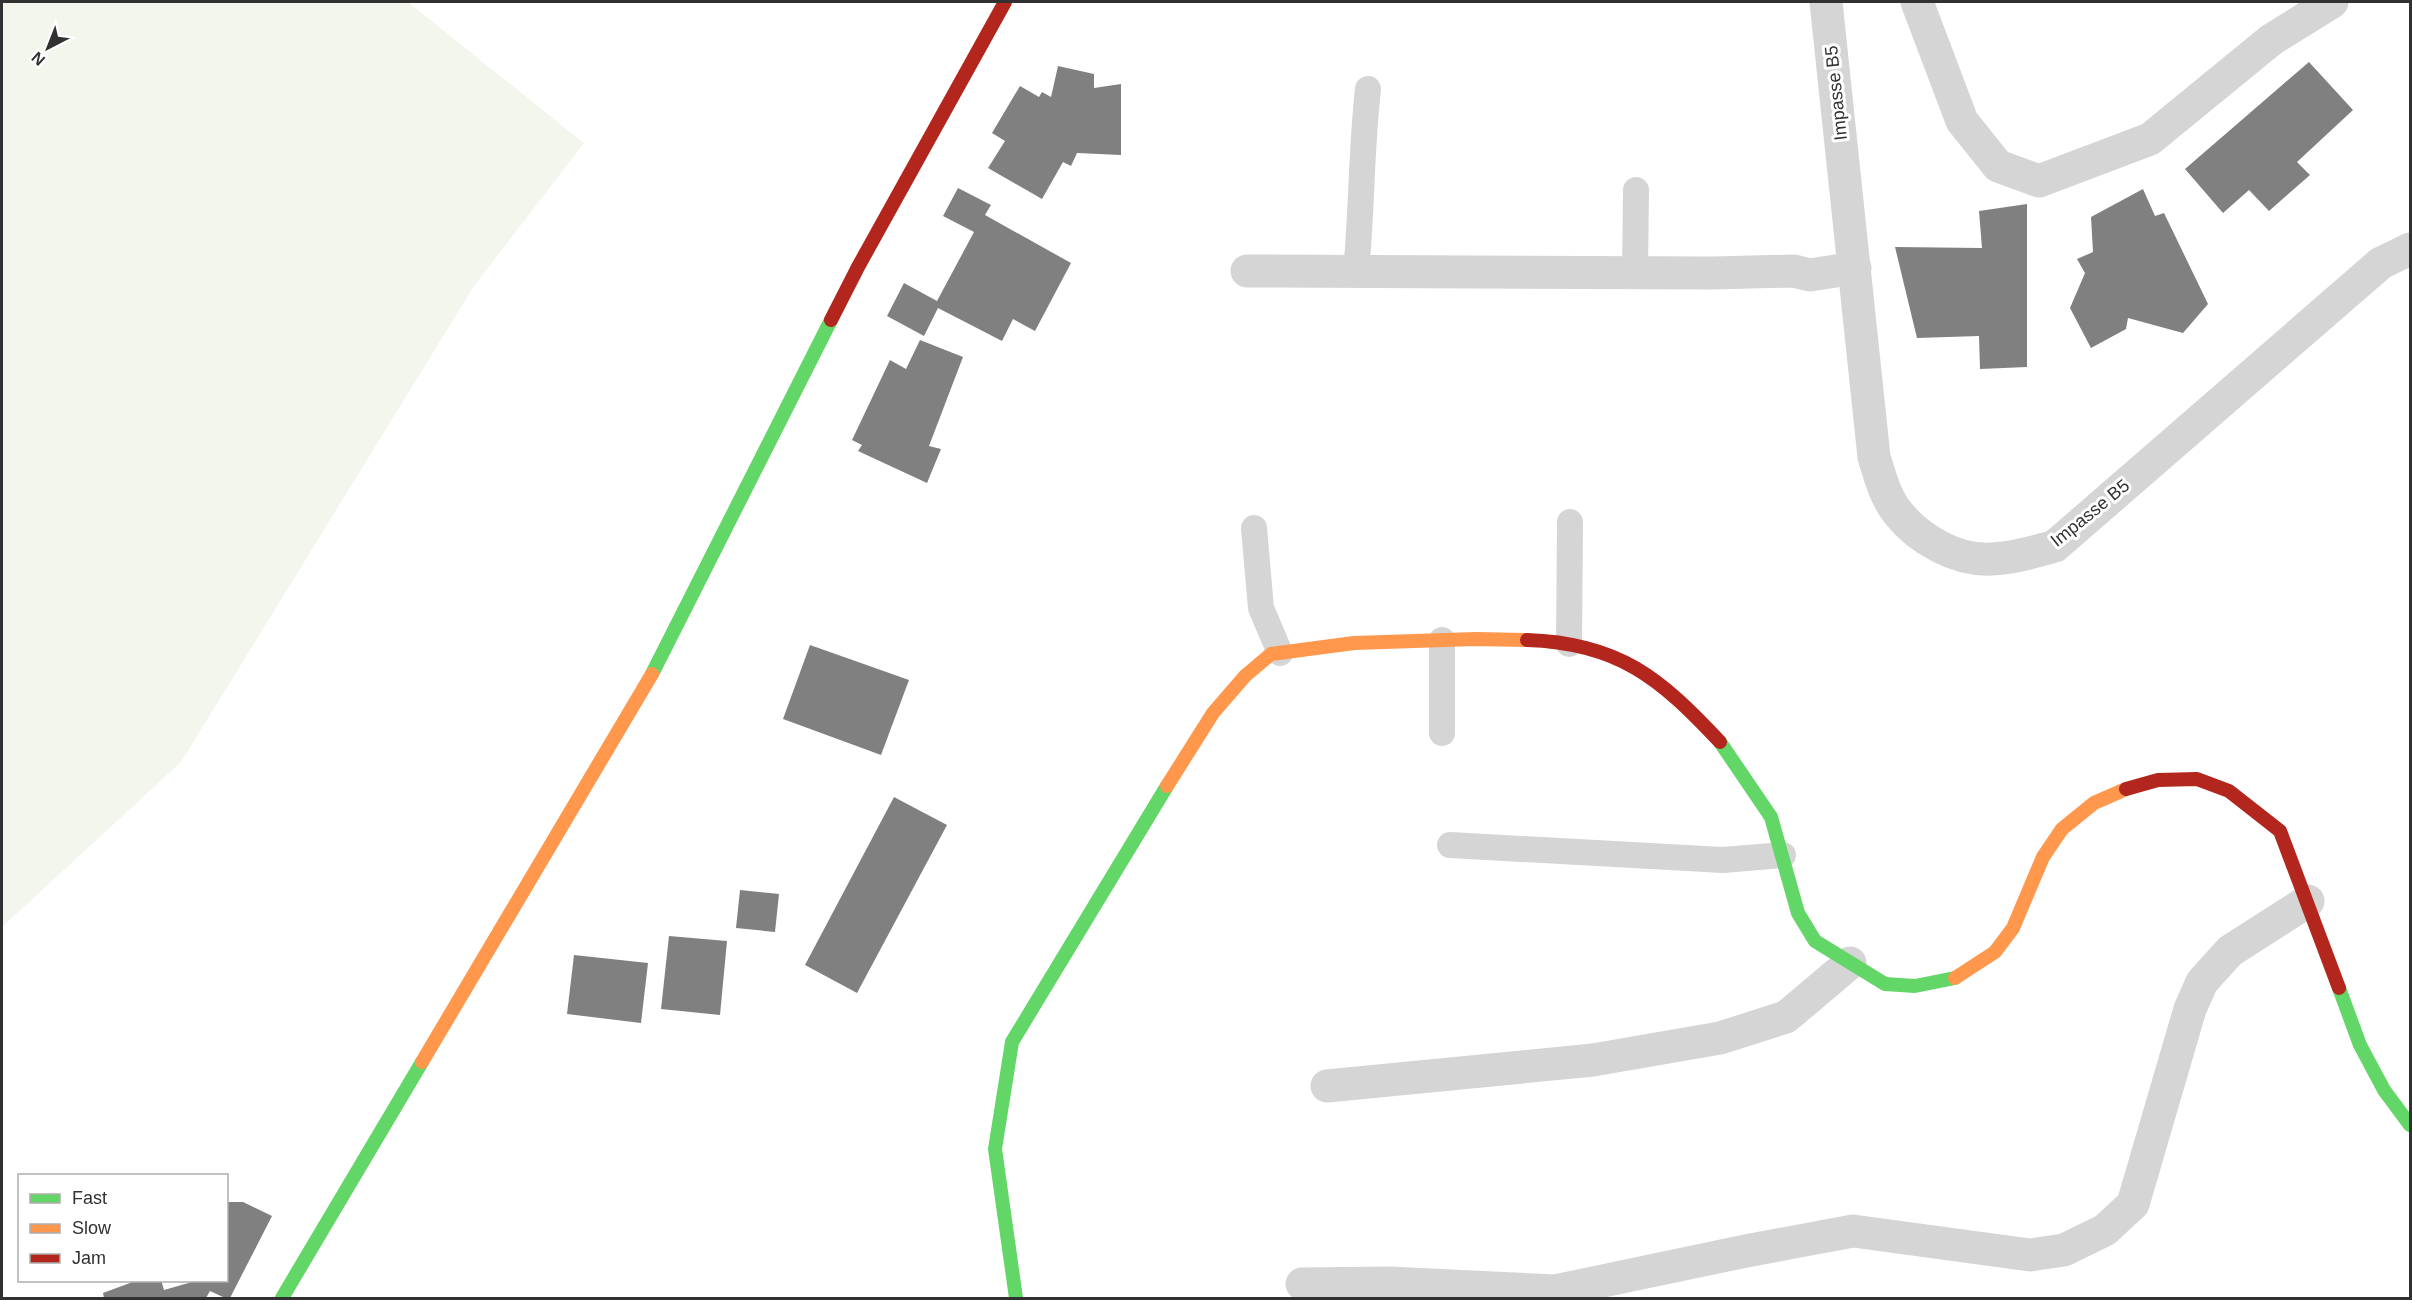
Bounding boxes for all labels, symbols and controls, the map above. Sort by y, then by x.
north arrow [18,18,78,78]
street label: Impasse B5 [1821,45,1851,141]
text: N [28,49,48,69]
street label: Impasse B5 [2047,475,2133,551]
legend [18,1174,228,1282]
text: Fast [72,1188,107,1208]
text: Slow [72,1218,112,1238]
text: Jam [72,1248,106,1268]

